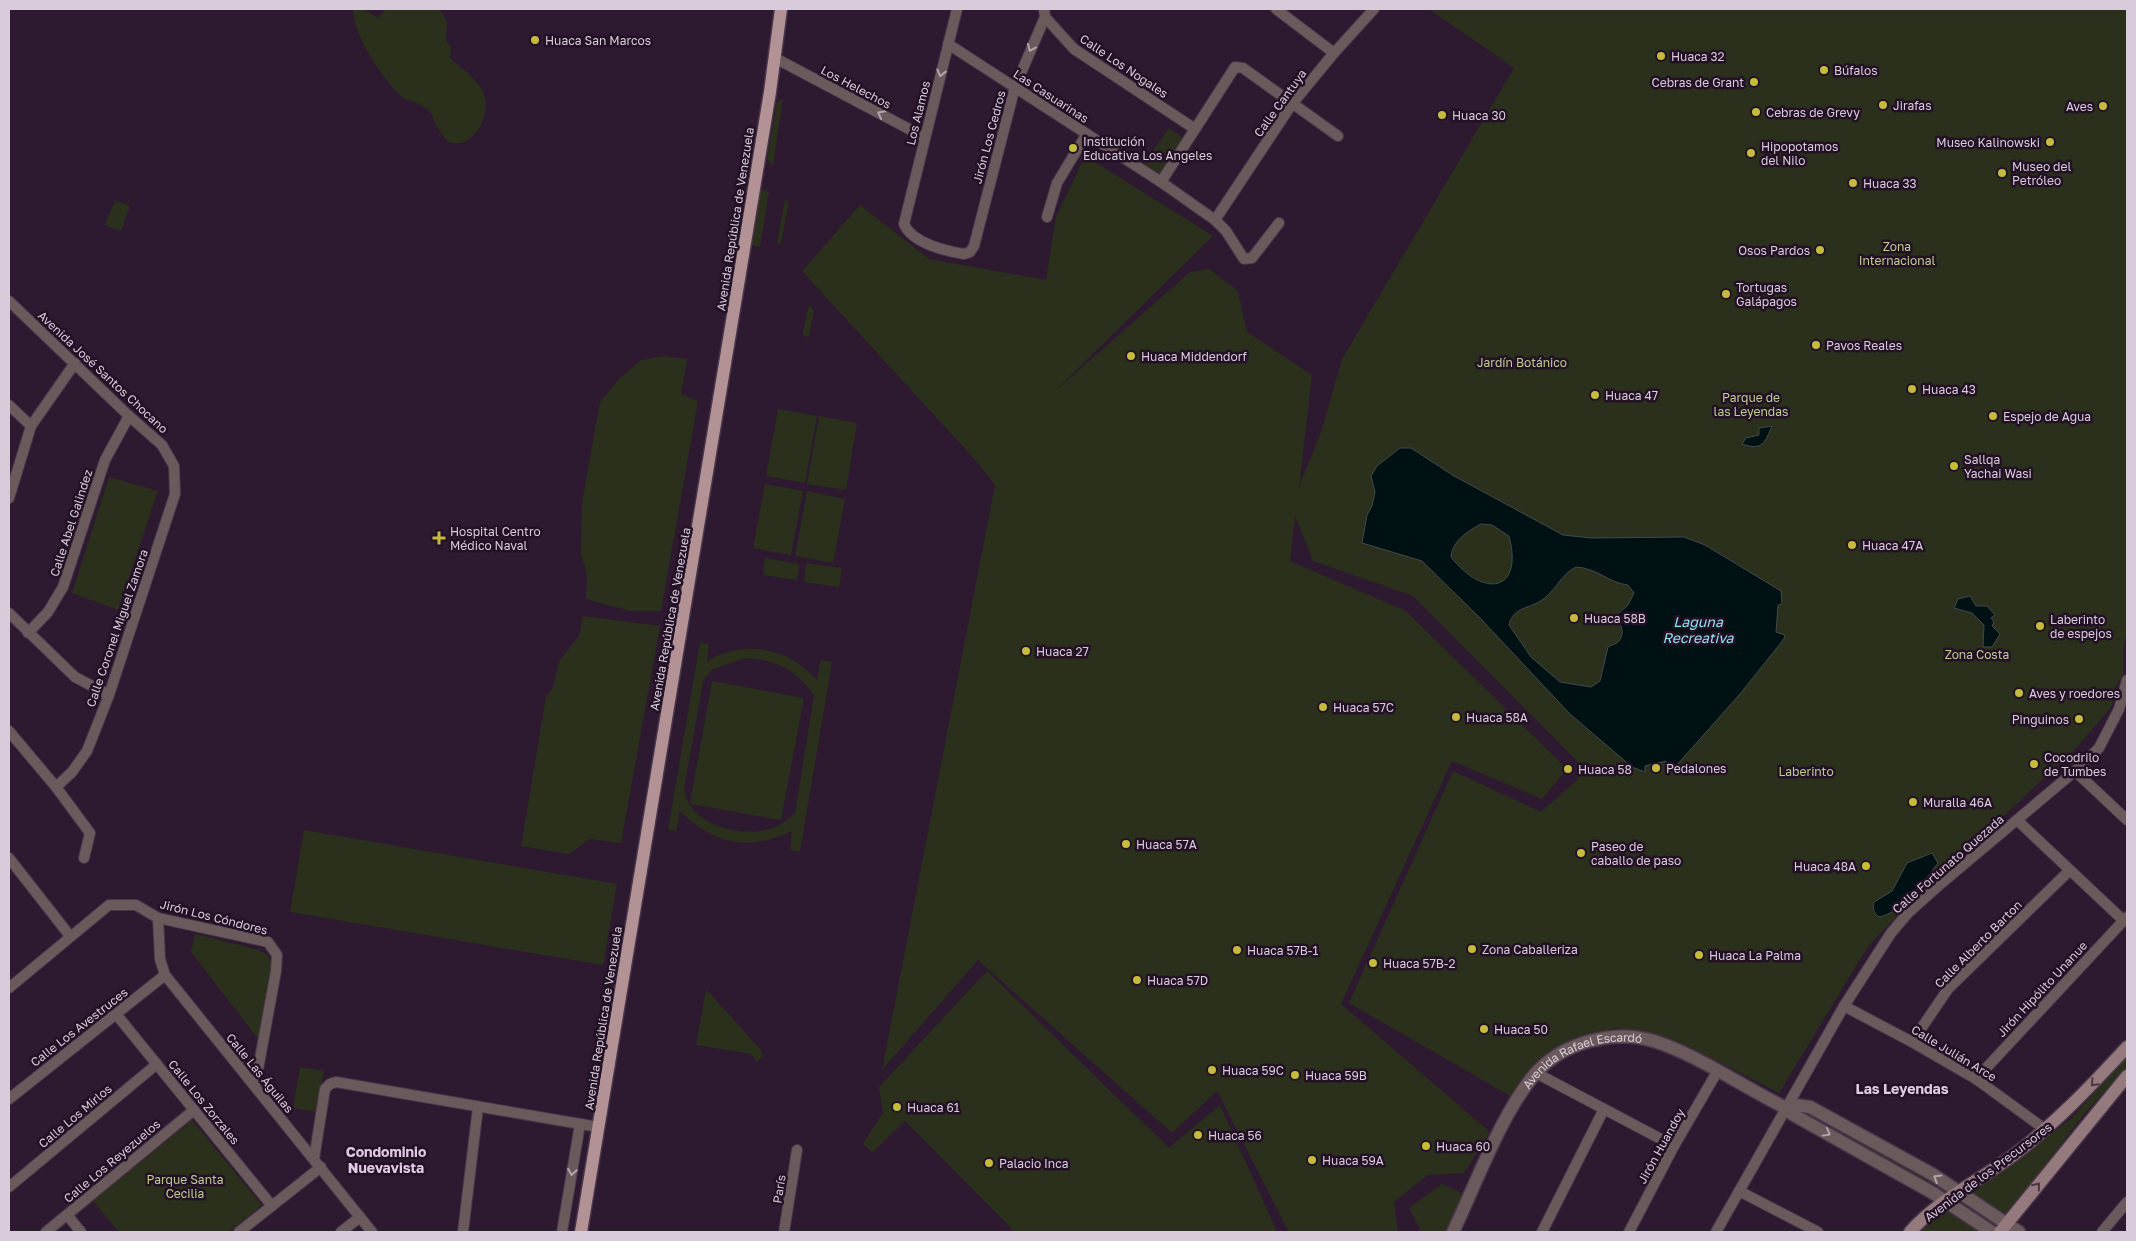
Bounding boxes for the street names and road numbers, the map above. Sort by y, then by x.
street label: Calle Los Nogales [1077,31,1171,101]
street label: Los Helechos [818,62,894,112]
street label: Las Casuarinas [1010,66,1092,126]
street label: Calle Cantuya [1250,66,1310,140]
street label: Los Alamos [903,79,933,147]
street label: Jirón Los Cedros [969,89,1009,185]
street label: Avenida República de Venezuela [713,126,757,312]
street label: Avenida José Santos Chocano [35,308,171,436]
street label: Calle Abel Galindez [47,468,95,578]
street label: Avenida República de Venezuela [646,526,694,712]
street label: Calle Coronel Miguel Zamora [83,547,151,709]
street label: Calle Fortunato Quezada [1889,811,2007,917]
street label: Jirón Los Cóndores [159,896,269,938]
street label: Calle Alberto Barton [1931,897,2025,991]
street label: Avenida República de Venezuela [581,925,625,1111]
street label: Jirón Hipólito Unanue [1994,938,2090,1040]
street label: Calle Los Avestruces [27,984,131,1070]
street label: Calle Julián Arce [1909,1022,1999,1084]
street label: Avenida Rafael Escardó [1519,1029,1643,1091]
street label: Calle Las Águilas [223,1030,297,1116]
street label: Calle Los Zorzales [165,1057,243,1147]
street label: Calle Los Mirlos [35,1081,115,1151]
street label: Jirón Huandoy [1634,1106,1688,1186]
street label: Calle Los Reyezuelos [61,1116,163,1206]
street label: Avenida de los Precursores [1921,1119,2055,1225]
street label: París [769,1174,789,1204]

